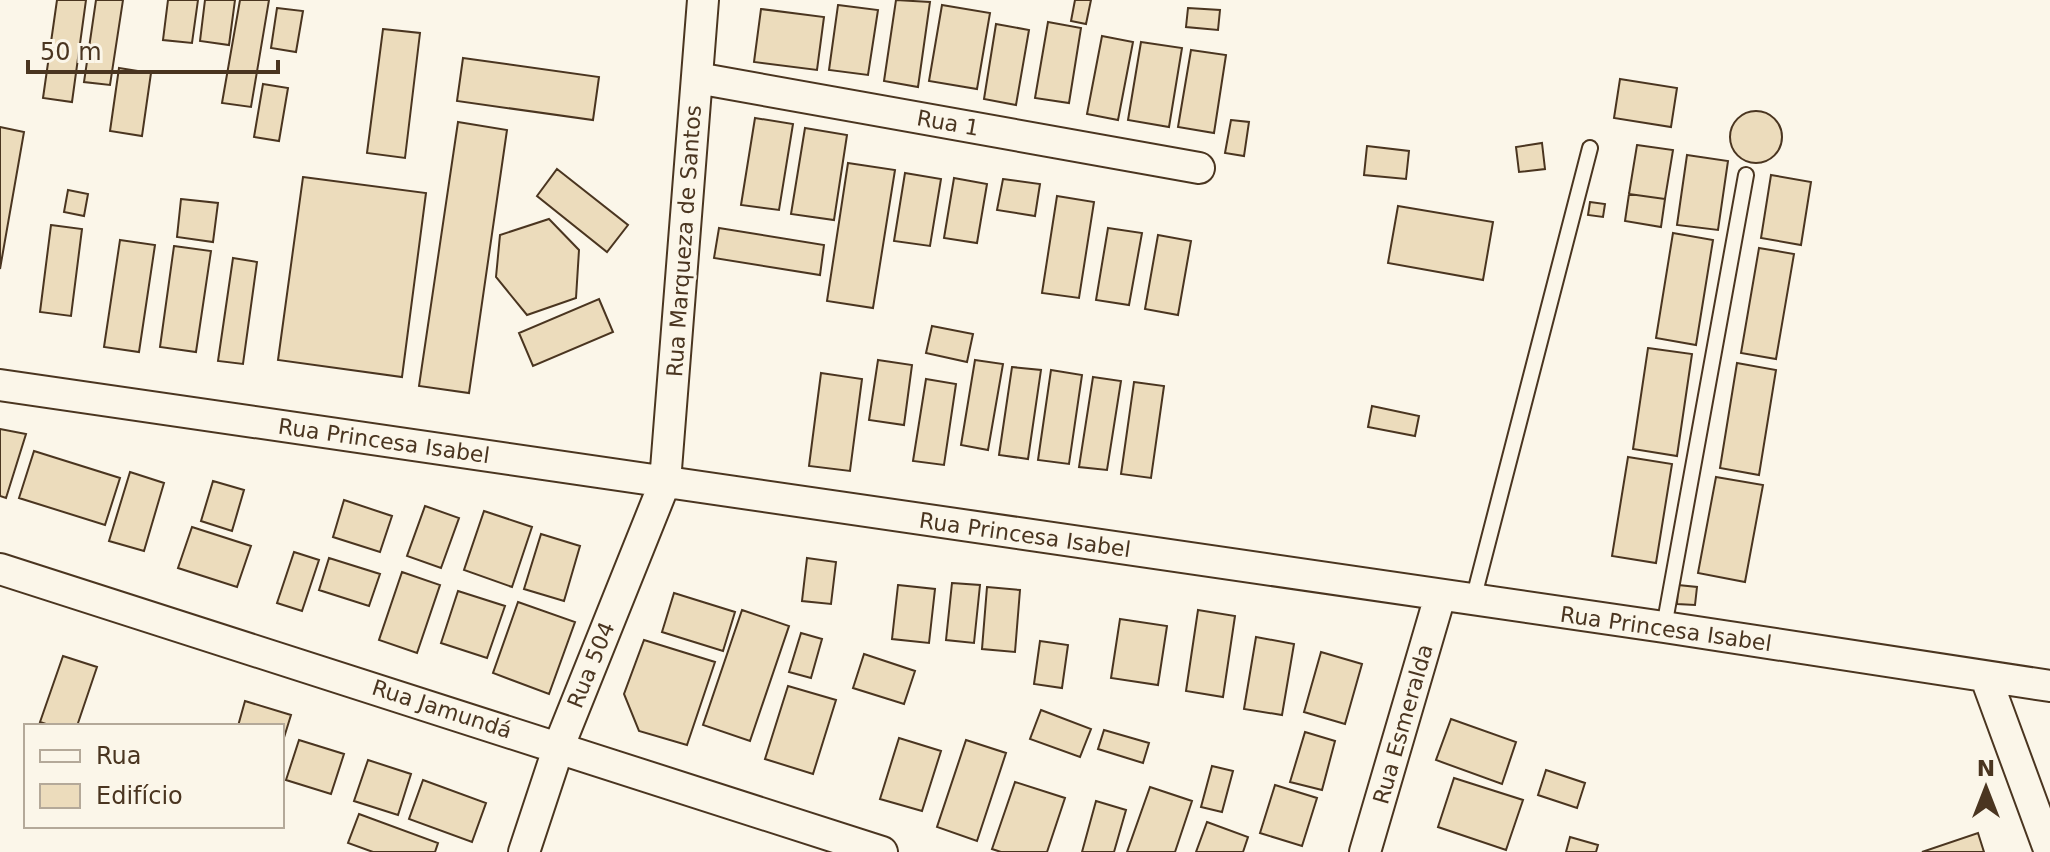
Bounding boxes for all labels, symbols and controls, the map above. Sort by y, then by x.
scale bar [28,24,278,74]
text: 50 m [40,38,102,66]
street label: Rua Marqueza de Santos [662,104,706,378]
street label: Rua 1 [915,105,981,141]
street label: Rua Princesa Isabel [277,414,491,468]
street label: Rua Princesa Isabel [918,508,1132,562]
street label: Rua Princesa Isabel [1559,602,1773,656]
street label: Rua 504 [562,618,620,712]
street label: Rua Esmeralda [1368,641,1438,807]
street label: Rua Jamundá [369,675,515,743]
legend [24,724,284,828]
text: Rua [96,742,142,770]
north arrow [1946,748,2026,828]
text: N [1977,756,1995,781]
text: Edifício [96,782,183,810]

